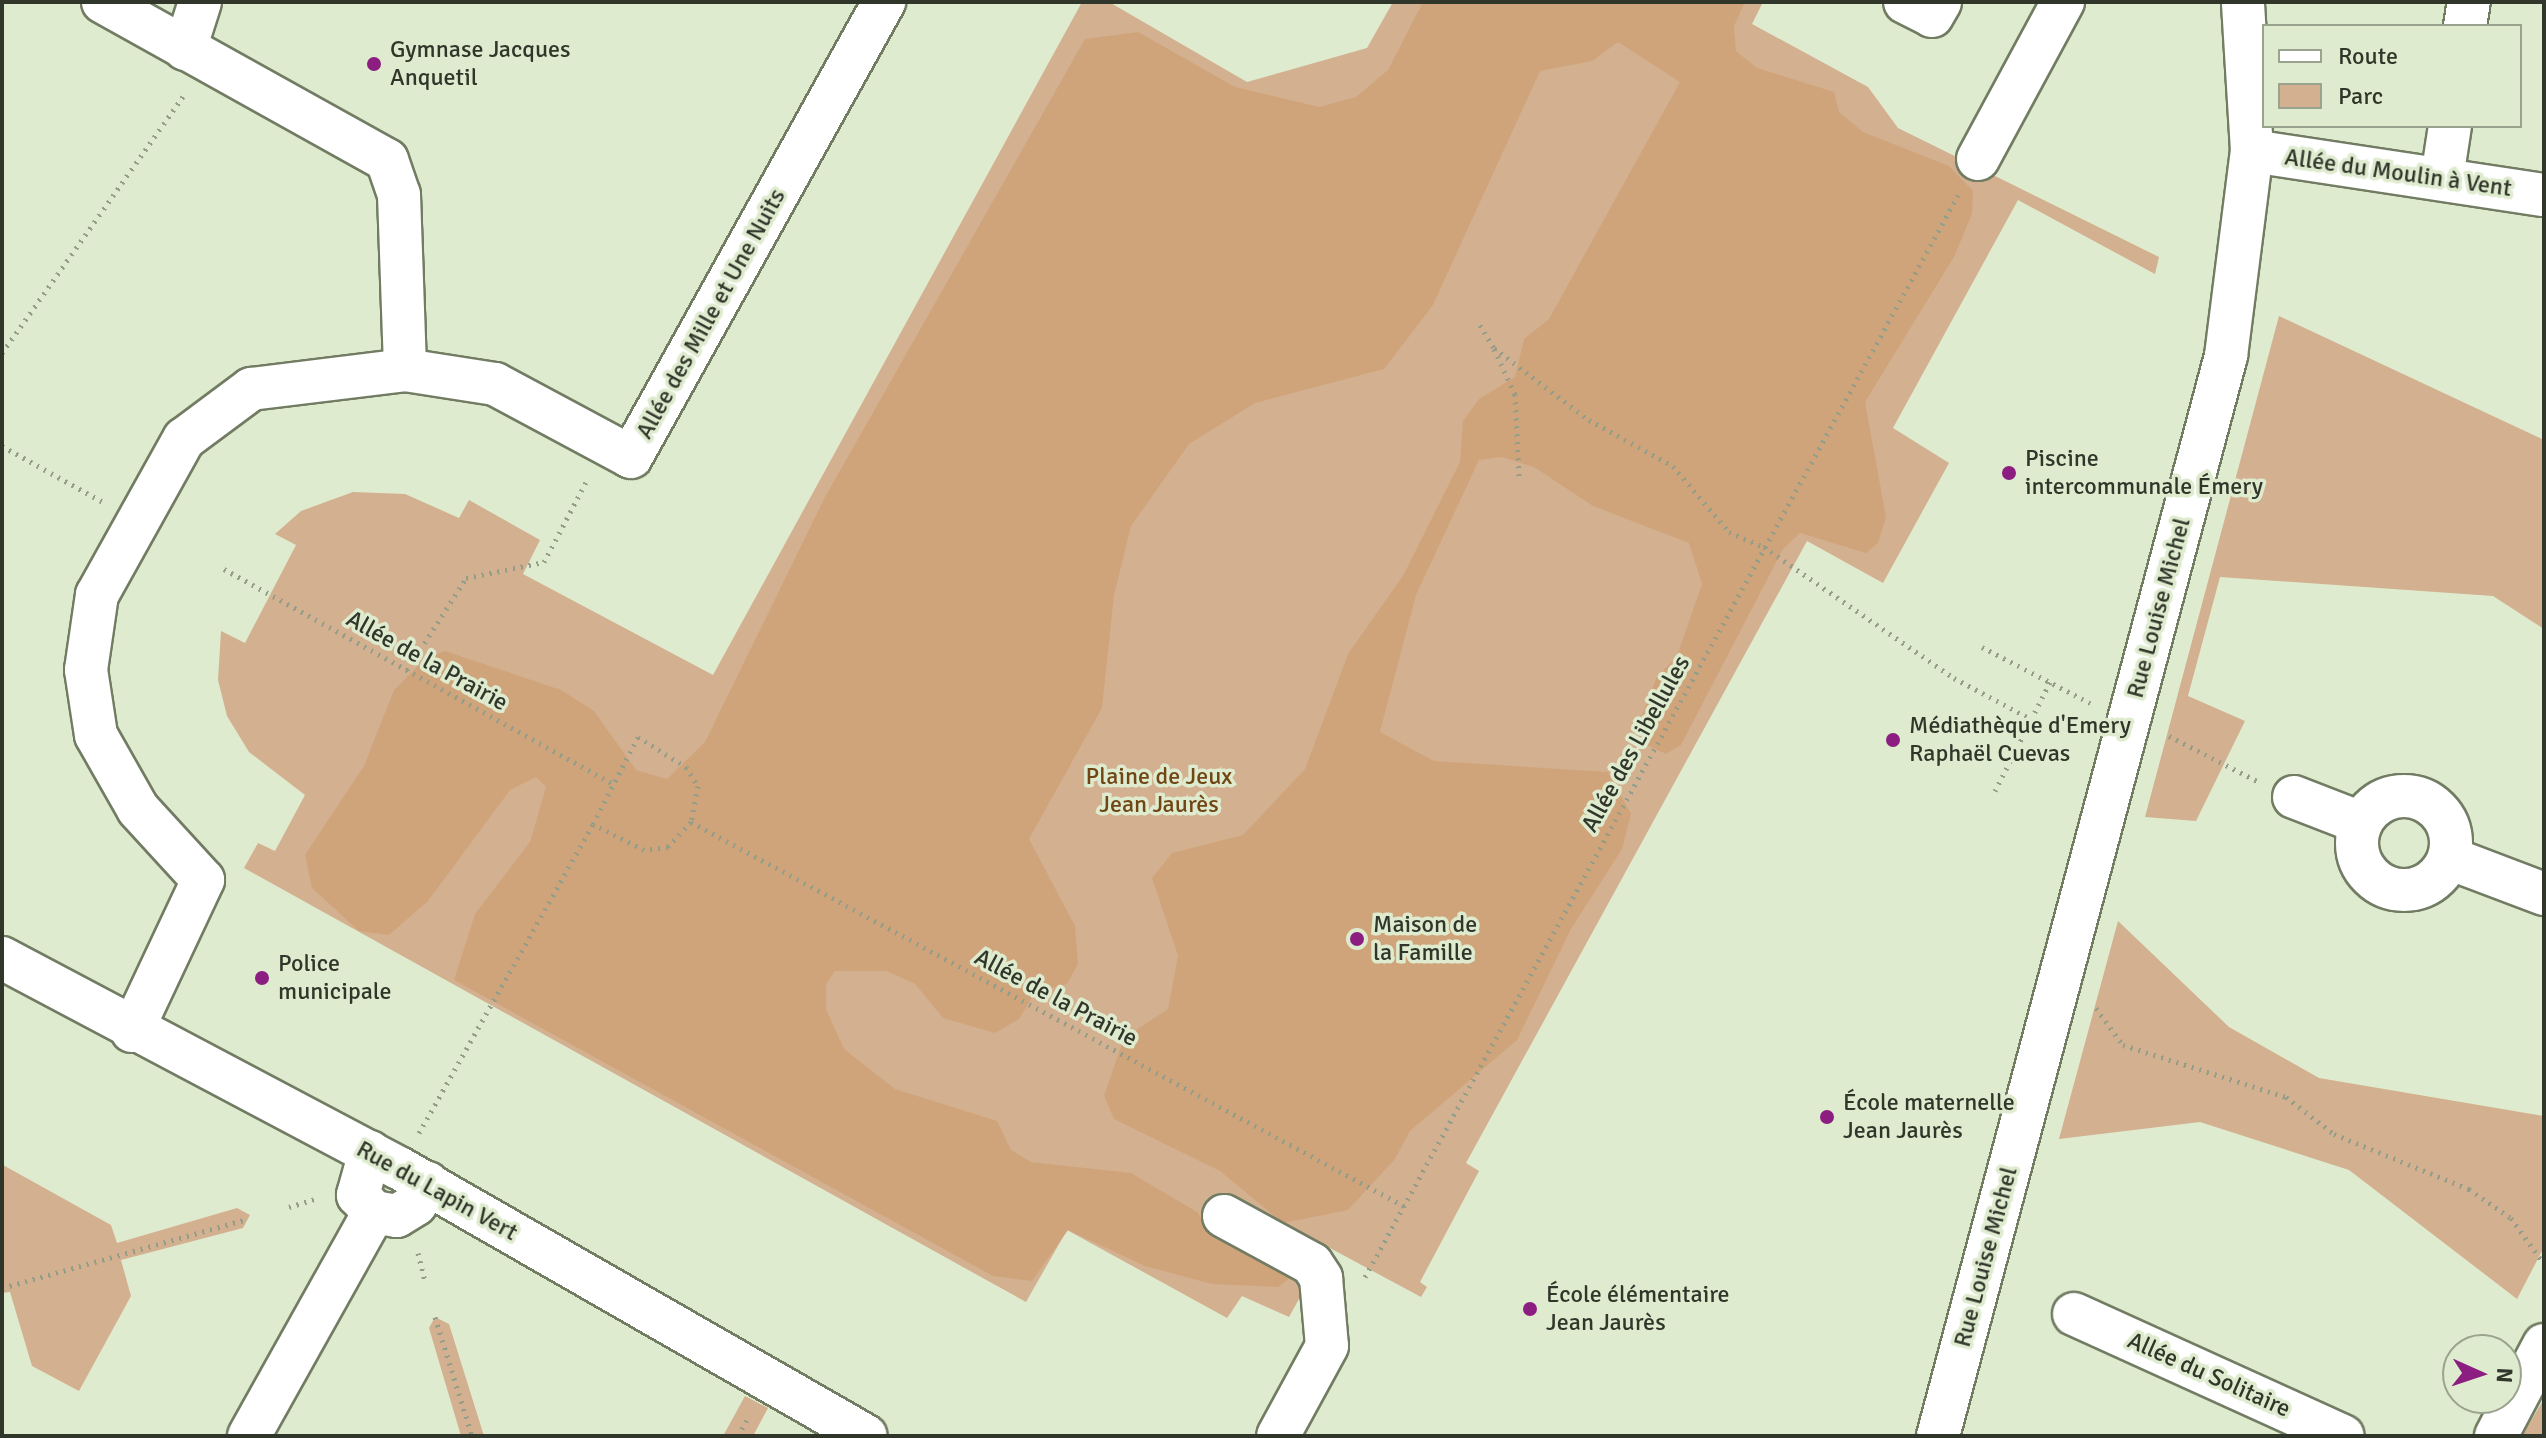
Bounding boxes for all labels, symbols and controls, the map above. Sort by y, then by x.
legend [2262,24,2522,128]
place label: Gymnase Jacques Anquetil [390,36,570,92]
text: Route [2338,41,2398,71]
marker: Gymnase Jacques Anquetil [365,55,383,73]
text: Parc [2338,81,2383,111]
street label: Allée du Moulin à Vent [2283,143,2513,203]
street label: Allée des Mille et Une Nuits [630,184,792,444]
place label: Piscine intercommunale Émery [2025,445,2263,501]
marker: Piscine intercommunale Émery [2000,464,2018,482]
street label: Rue Louise Michel [2121,515,2197,701]
street label: Allée de la Prairie [341,605,513,717]
street label: Allée des Libellules [1576,651,1696,837]
place label: Médiathèque d'Emery Raphaël Cuevas [1909,712,2131,768]
marker: Médiathèque d'Emery Raphaël Cuevas [1884,731,1902,749]
park label: Plaine de Jeux Jean Jaurès [1086,763,1232,819]
place label: Maison de la Famille [1373,911,1477,967]
marker: Maison de la Famille [1348,930,1366,948]
street label: Allée de la Prairie [970,943,1142,1053]
place label: Police municipale [278,950,392,1006]
marker: Police municipale [253,969,271,987]
place label: École maternelle Jean Jaurès [1843,1089,2015,1145]
marker: École maternelle Jean Jaurès [1818,1108,1836,1126]
street label: Rue du Lapin Vert [351,1135,523,1247]
street label: Rue Louise Michel [1948,1164,2024,1350]
place label: École élémentaire Jean Jaurès [1546,1281,1730,1337]
marker: École élémentaire Jean Jaurès [1521,1300,1539,1318]
street label: Allée du Solitaire [2123,1326,2295,1424]
north arrow [2442,1334,2522,1414]
text: N [2491,1367,2518,1384]

